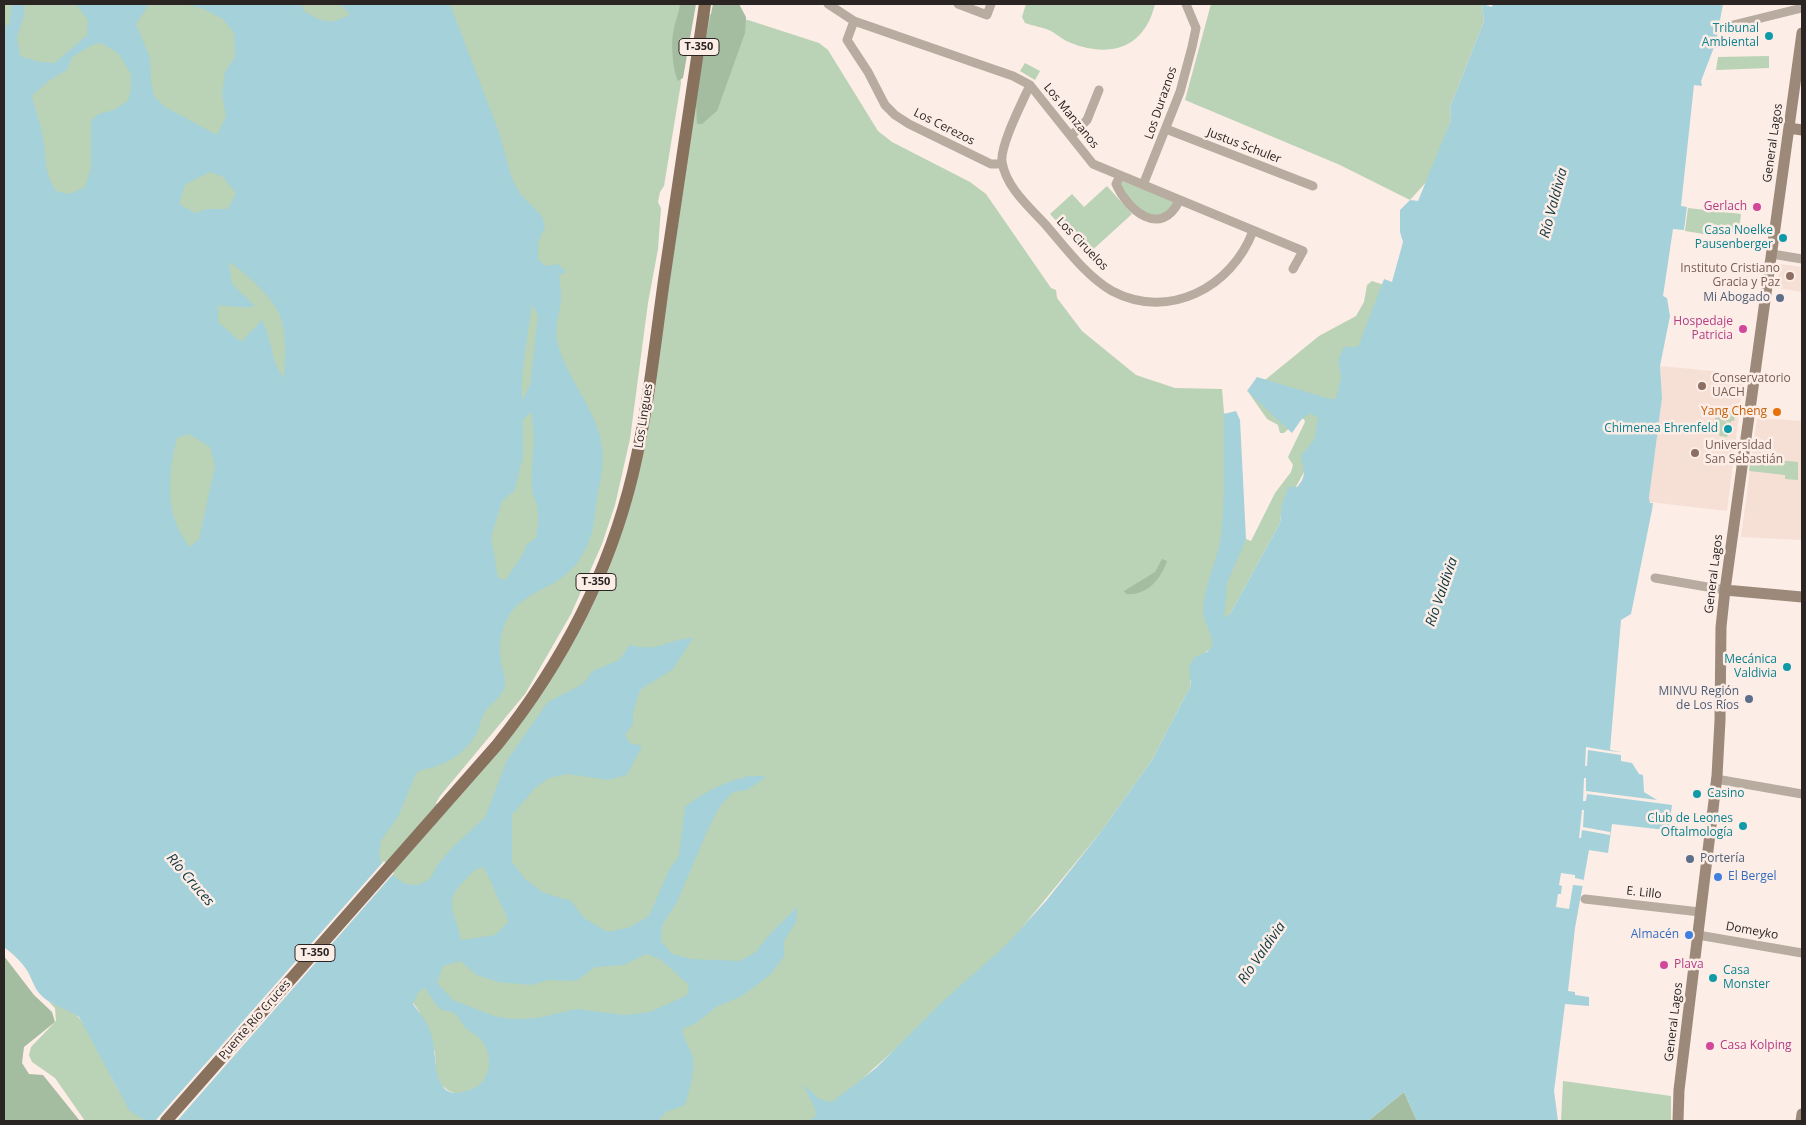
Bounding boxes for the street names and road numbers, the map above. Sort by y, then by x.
road number: T-350 [679,38,719,56]
street label: Los Duraznos [1142,65,1180,141]
street label: Los Manzanos [1040,80,1102,152]
street label: General Lagos [1760,103,1786,183]
street label: Los Cerezos [911,105,977,149]
street label: Justus Schuler [1205,125,1283,167]
street label: Los Ciruelos [1053,215,1111,273]
street label: Los Lingues [632,383,656,449]
street label: General Lagos [1702,534,1726,614]
road number: T-350 [576,574,616,590]
street label: E. Lillo [1626,884,1662,902]
street label: Domeyko [1725,919,1779,943]
road number: T-350 [295,944,335,961]
street label: Puente Río Cruces [216,977,294,1063]
street label: General Lagos [1662,982,1686,1062]

